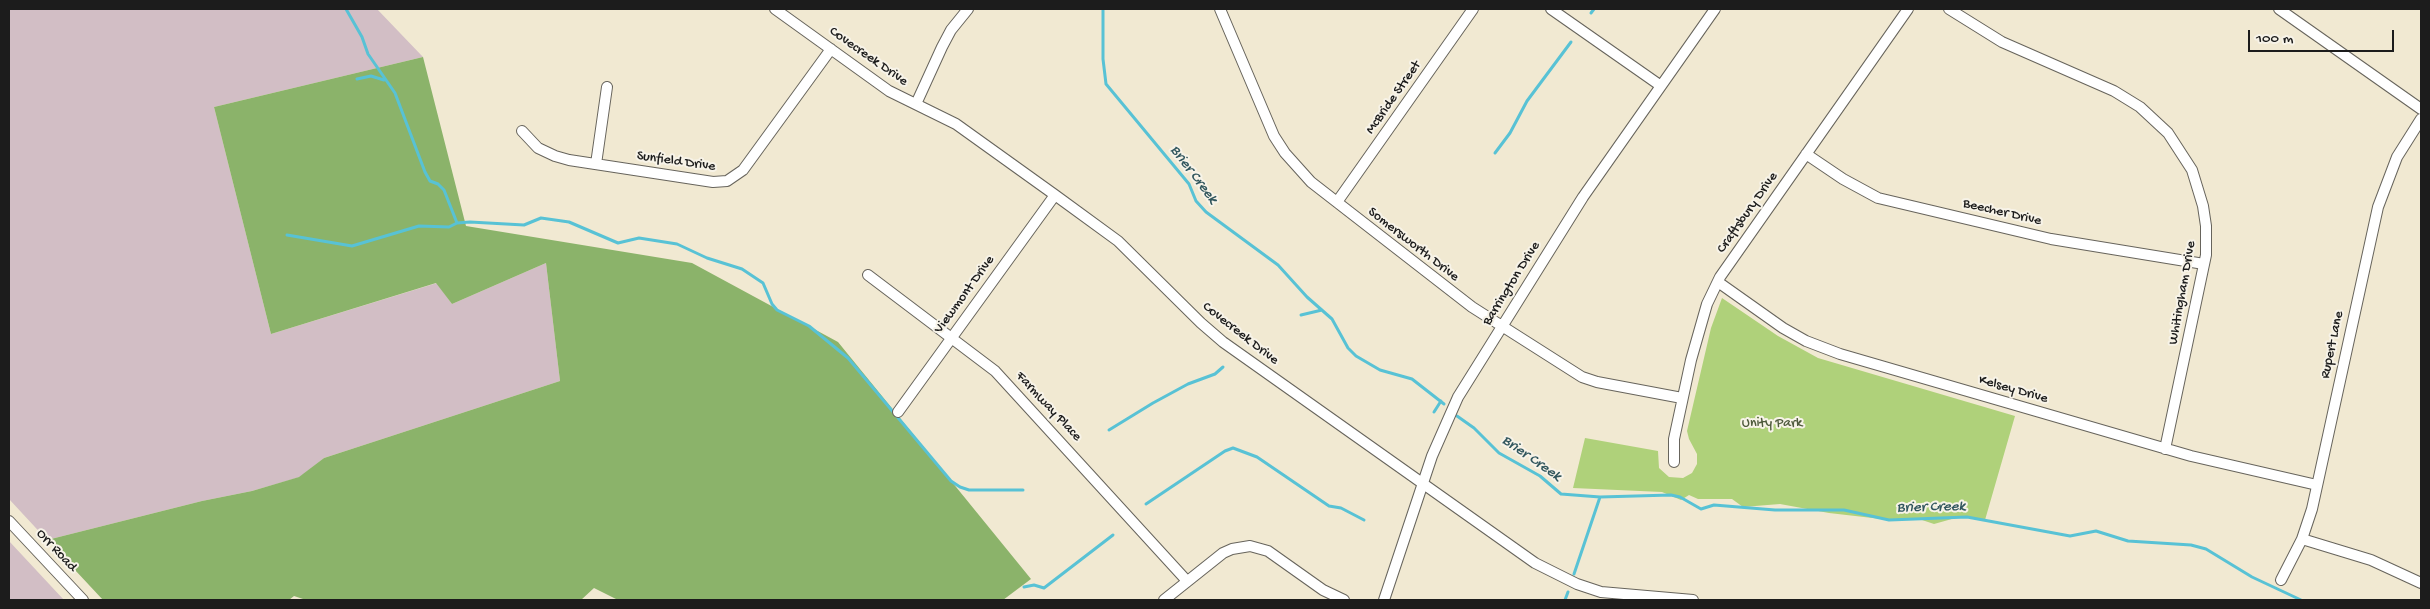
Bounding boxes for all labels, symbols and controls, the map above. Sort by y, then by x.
scale bar [2250,20,2396,52]
street label: Covecreek Drive [825,24,911,90]
text: 100 m [2256,30,2293,48]
street label: McBride Street [1363,58,1425,138]
water label: Brier Creek [1165,142,1221,208]
street label: Sunfield Drive [636,148,716,176]
street label: Craftsbury Drive [1714,169,1782,257]
street label: Beecher Drive [1961,196,2043,230]
street label: Somersworth Drive [1364,204,1462,286]
street label: Barrington Drive [1479,239,1545,329]
street label: Whitingham Drive [2166,240,2200,346]
street label: Viewmont Drive [931,253,999,337]
street label: Covecreek Drive [1198,299,1282,369]
street label: Rupert Lane [2318,310,2348,380]
street label: Farmway Place [1011,369,1085,445]
street label: Kelsey Drive [1977,372,2049,408]
park label: Unity Park [1742,416,1802,432]
water label: Brier Creek [1498,432,1564,486]
water label: Brier Creek [1897,498,1965,518]
street label: Orr Road [32,526,80,576]

